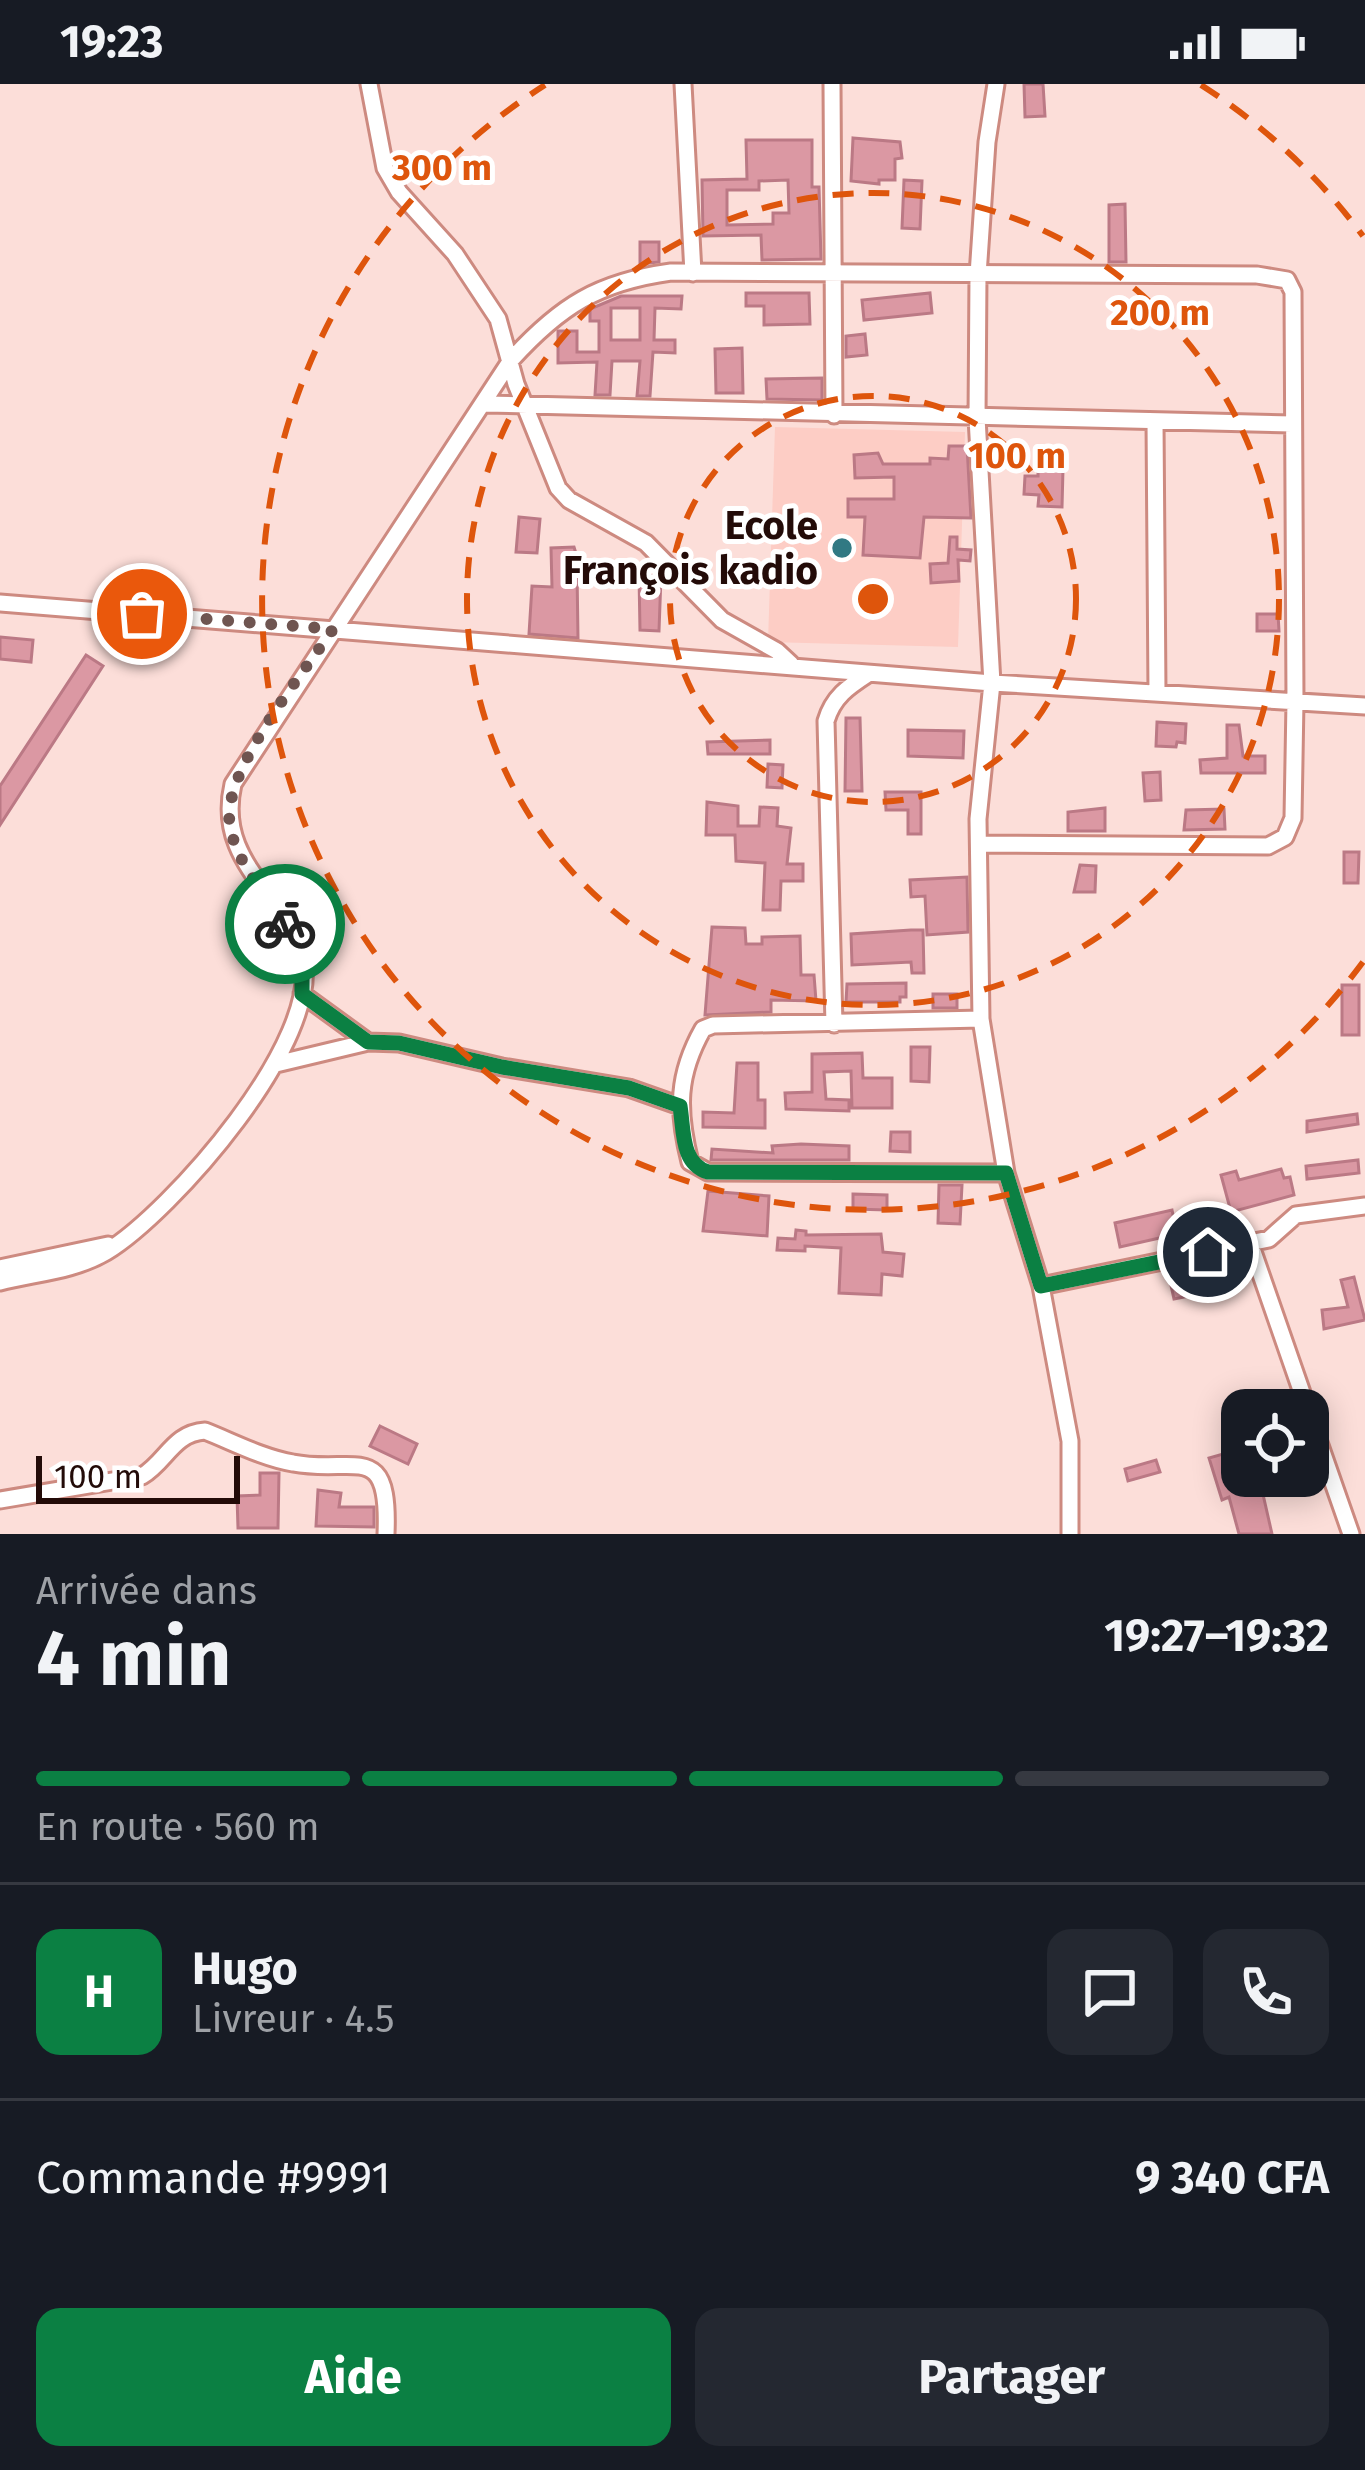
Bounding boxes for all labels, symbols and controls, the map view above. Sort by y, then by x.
text: 19:23 [60,15,163,69]
text: 300 m [391,146,492,190]
text: 200 m [1110,291,1210,335]
text: 100 m [968,434,1066,478]
place label: Ecole François kadio [563,503,818,595]
marker: Ecole François kadio [829,535,855,561]
pin [91,563,193,665]
centre of rings [852,578,894,620]
icon: bag [109,581,175,647]
courier [225,864,345,984]
icon: bike [252,891,318,957]
pin [1157,1201,1259,1303]
icon: home [1175,1219,1241,1285]
map controls [1221,1389,1329,1497]
button: locate [1221,1389,1329,1497]
scale bar [36,1450,240,1503]
text: 100 m [54,1457,142,1497]
text: Arrivée dans [36,1568,257,1614]
text: 19:27–19:32 [1104,1609,1329,1663]
text: 4 min [36,1612,231,1706]
text: En route · 560 m [36,1804,320,1850]
button: chat [1047,1929,1173,2055]
button: phone [1203,1929,1329,2055]
text: Hugo [192,1942,298,1996]
text: H [84,1965,114,2019]
text: Livreur · 4.5 [192,1996,395,2042]
text: Commande #9991 [36,2151,391,2205]
text: 9 340 CFA [1135,2151,1329,2205]
button: Aide [36,2308,671,2446]
button: Partager [695,2308,1329,2446]

